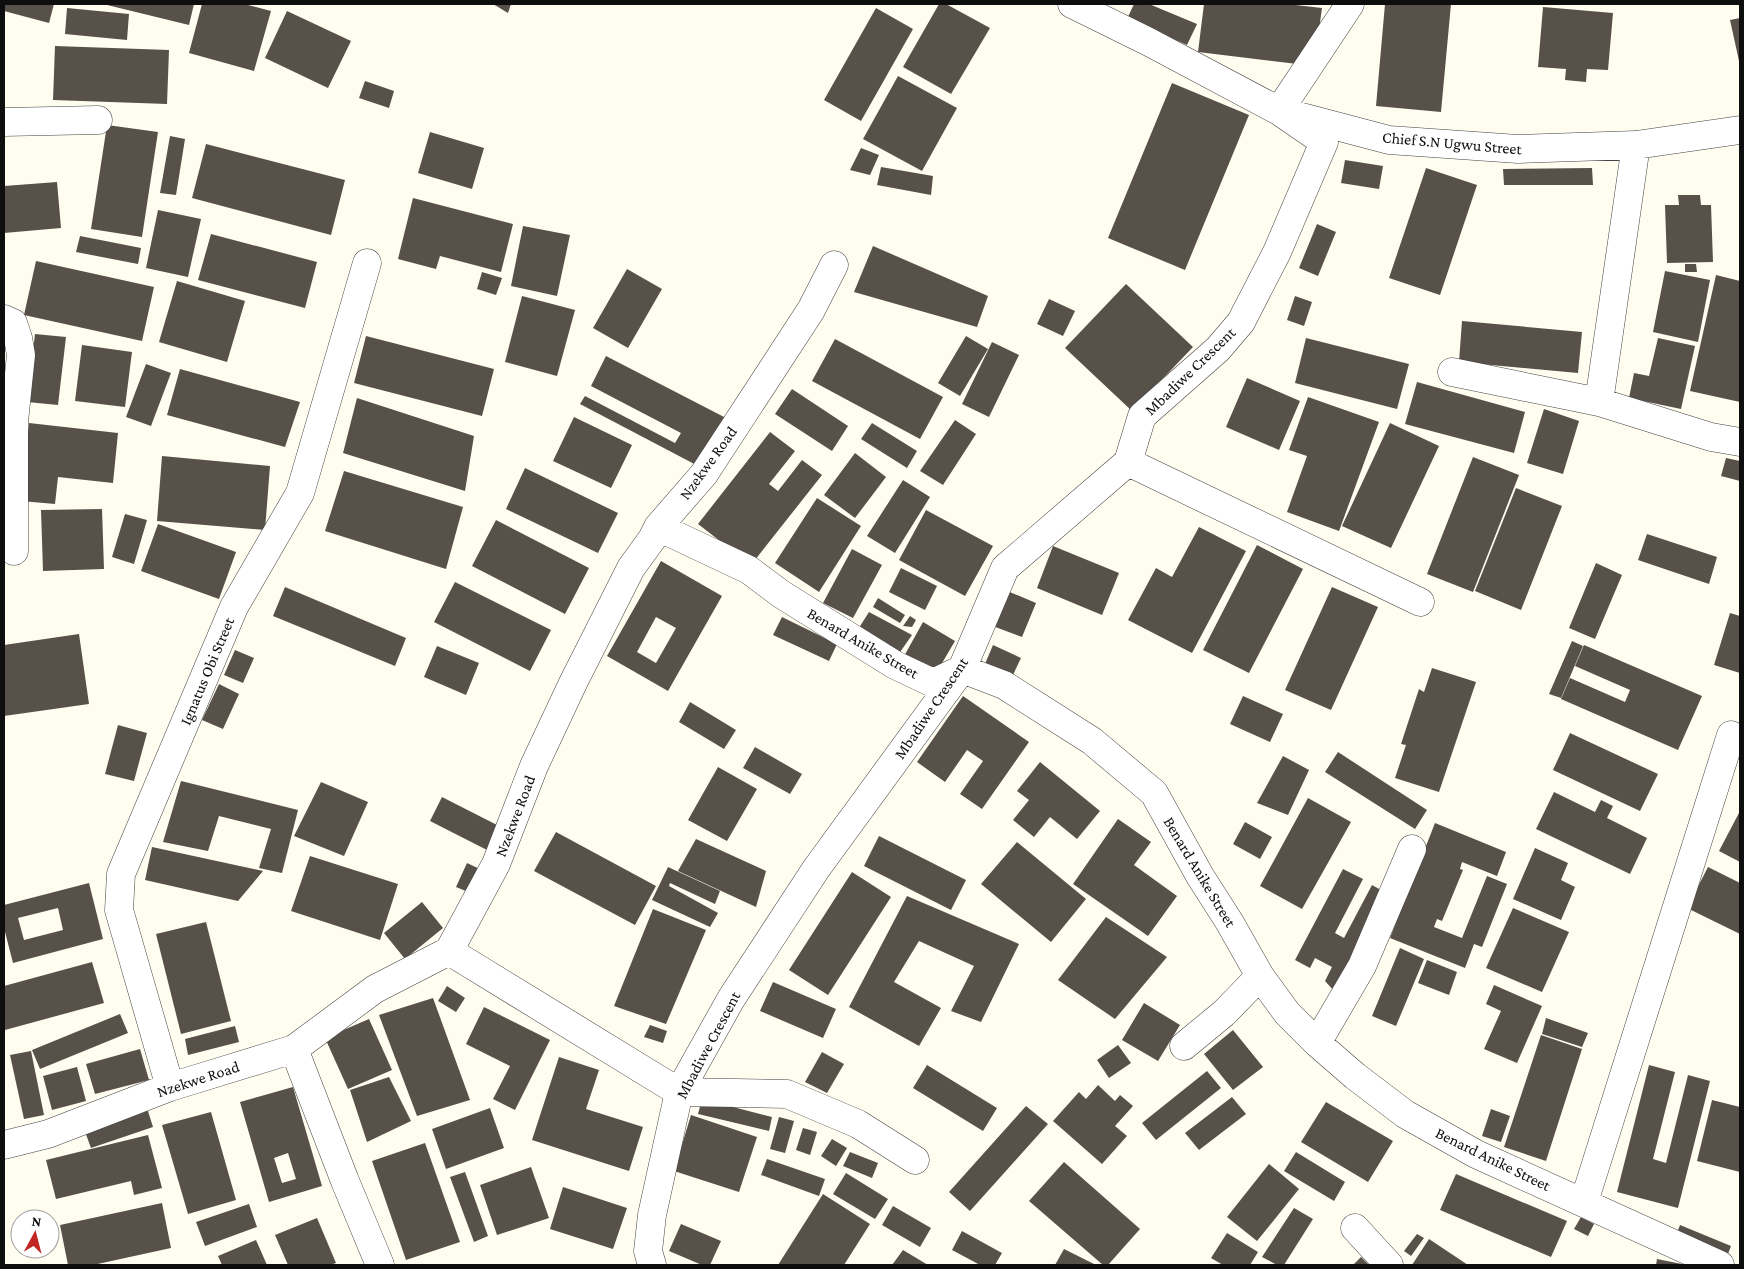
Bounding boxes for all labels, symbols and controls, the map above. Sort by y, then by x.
street label: Chief S.N Ugwu Street [1381,128,1523,159]
street label: Mbadiwe Crescent [1141,323,1239,418]
street label: Nzekwe Road [676,423,740,503]
street label: Benard Anike Street [804,604,922,682]
street label: Ignatus Obi Street [177,614,239,728]
street label: Mbadiwe Crescent [891,653,972,762]
street label: Nzekwe Road [492,772,539,859]
street label: Benard Anike Street [1160,814,1240,931]
street label: Mbadiwe Crescent [673,988,744,1101]
street label: Nzekwe Road [155,1057,242,1100]
street label: Benard Anike Street [1433,1124,1554,1194]
north arrow [10,1209,60,1259]
text: N [31,1213,43,1230]

